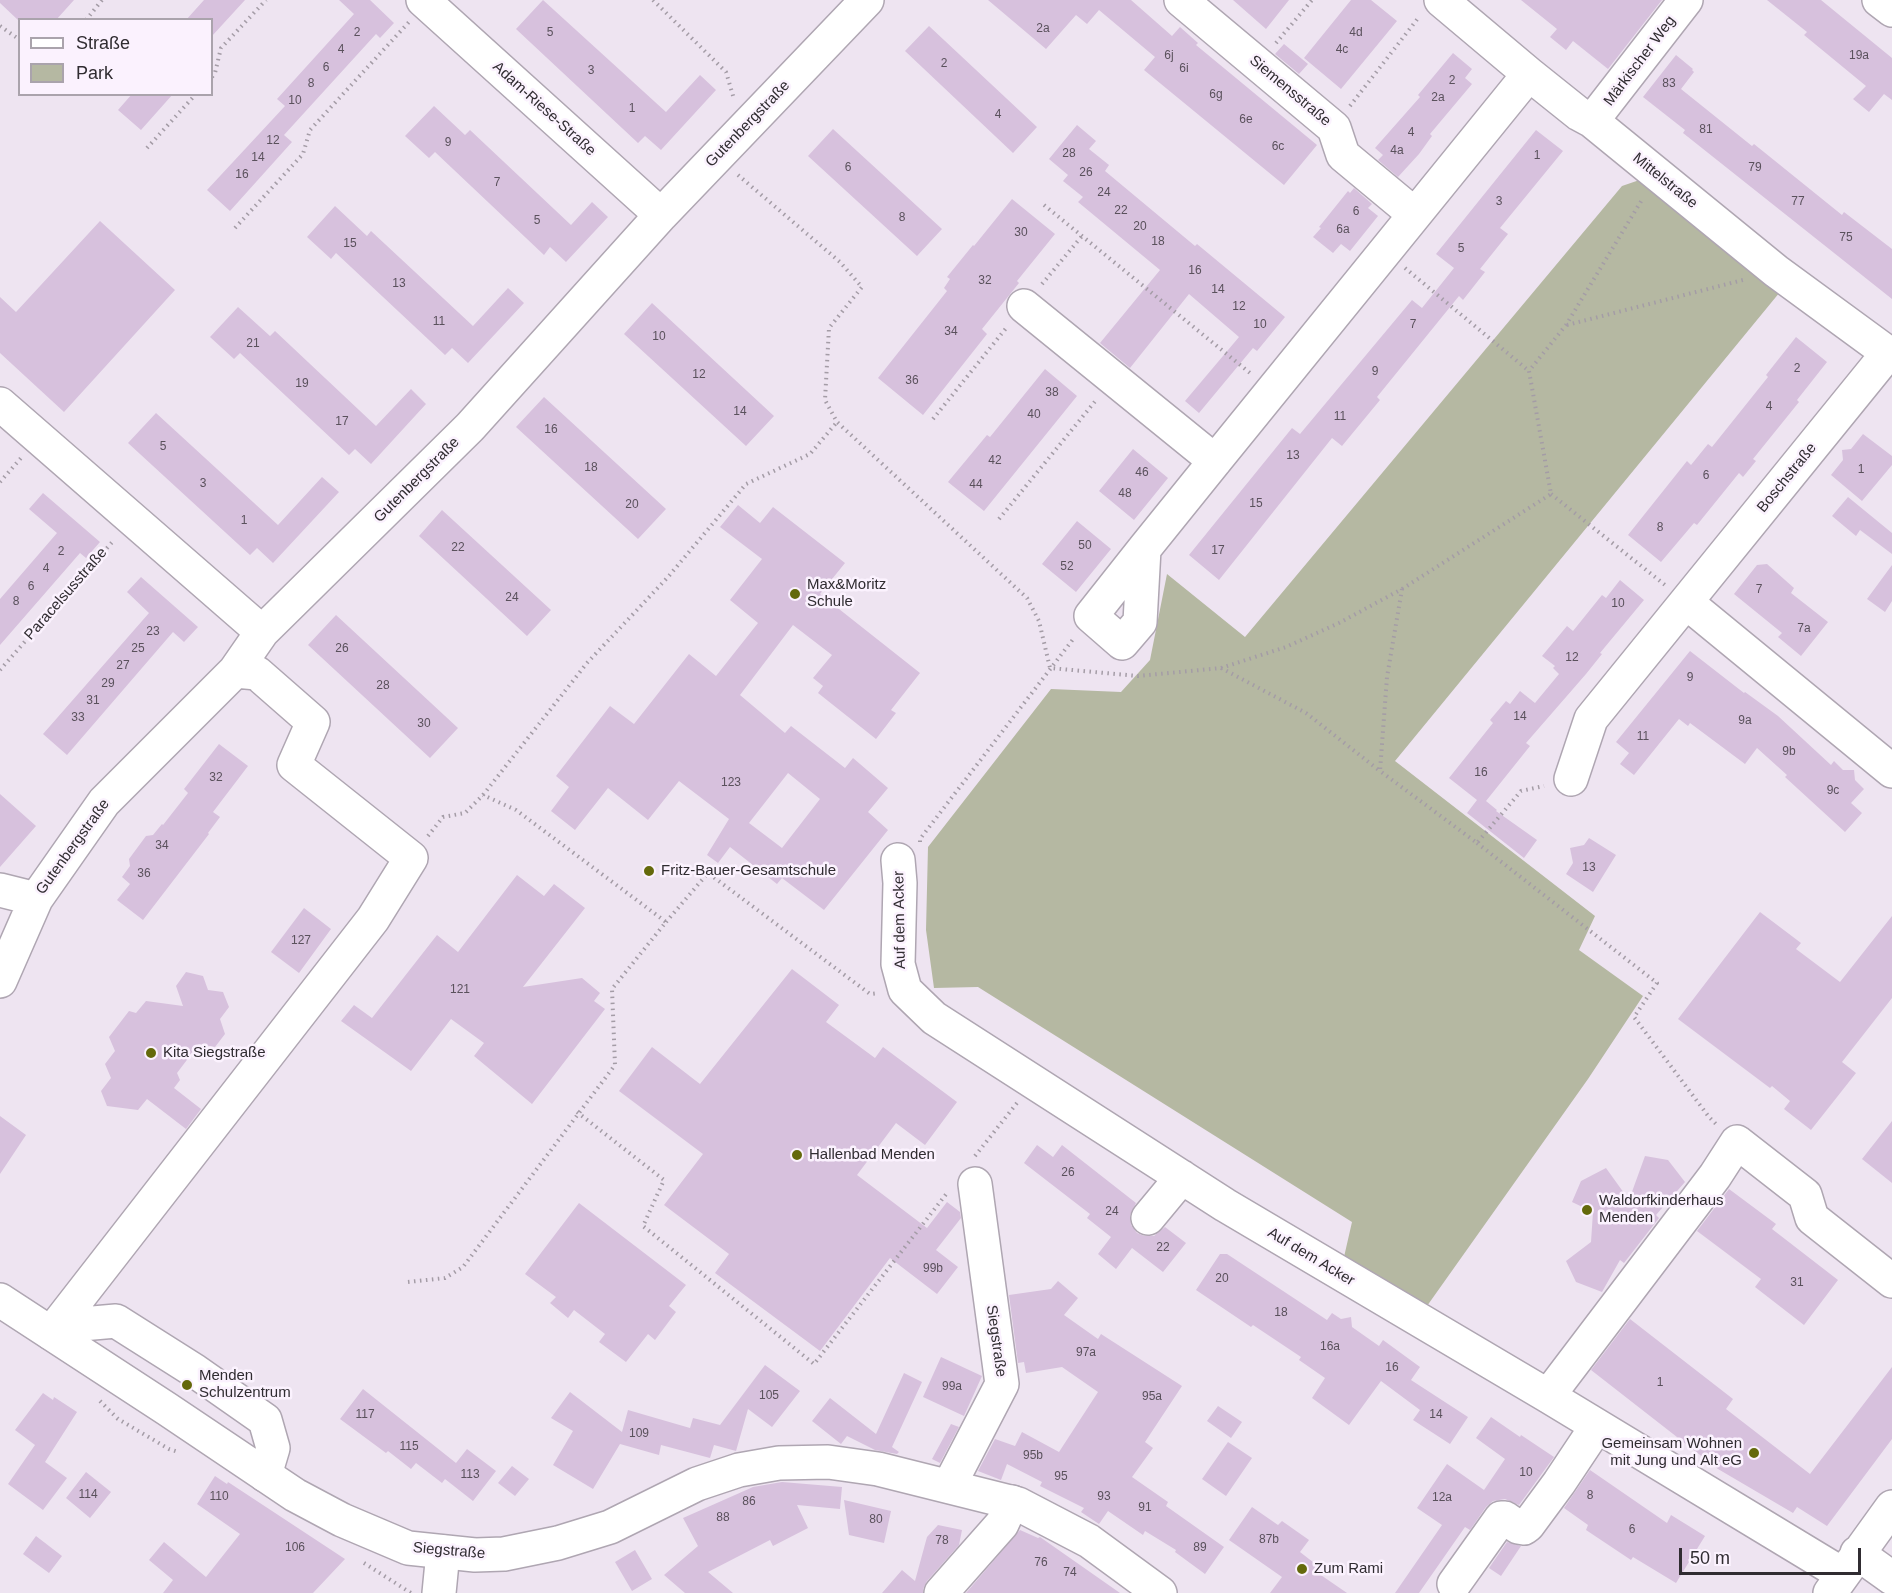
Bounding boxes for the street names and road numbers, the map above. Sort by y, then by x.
street label: Märkischer Weg [1600,12,1680,110]
street label: Siemensstraße [1246,52,1334,130]
street label: Adam-Riese-Straße [489,58,599,160]
street label: Gutenbergstraße [702,77,794,171]
street label: Mittelstraße [1629,149,1701,213]
street label: Gutenbergstraße [371,434,463,526]
street label: Boschstraße [1754,440,1820,516]
street label: Paracelsusstraße [21,544,111,644]
street label: Gutenbergstraße [32,796,114,898]
street label: Auf dem Acker [890,871,910,969]
street label: Auf dem Acker [1264,1224,1358,1290]
street label: Siegstraße [982,1304,1010,1378]
street label: Siegstraße [412,1539,486,1563]

